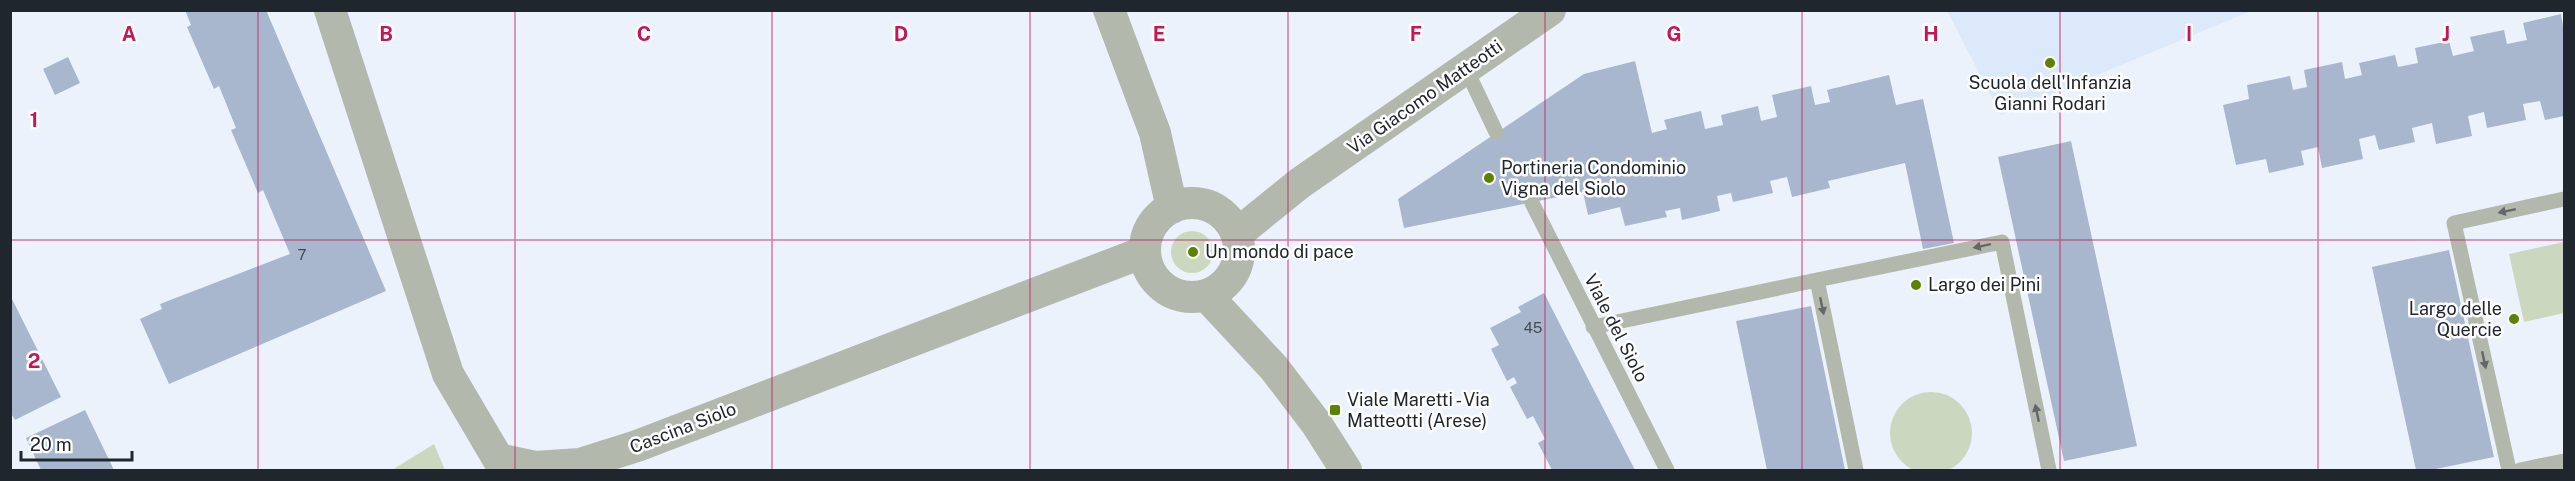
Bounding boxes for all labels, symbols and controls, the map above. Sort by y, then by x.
text: A [122,22,136,46]
text: B [379,22,393,46]
text: C [637,22,651,46]
text: D [894,22,908,46]
text: E [1153,22,1165,46]
text: F [1410,22,1422,46]
text: G [1666,22,1682,46]
text: H [1923,22,1939,46]
text: I [2186,22,2192,46]
text: J [2442,22,2450,46]
street label: Via Giacomo Matteotti [1343,35,1506,158]
marker: Scuola dell'Infanzia Gianni Rodari [2043,56,2057,70]
place label: Scuola dell'Infanzia Gianni Rodari [1969,72,2131,114]
text: 1 [30,108,38,132]
place label: Portineria Condominio Vigna del Siolo [1501,157,1686,199]
marker: Portineria Condominio Vigna del Siolo [1482,171,1496,185]
one-way arrow [2498,207,2517,216]
place label: Un mondo di pace [1205,241,1354,262]
one-way arrow [1972,242,1991,251]
marker: Un mondo di pace [1186,245,1200,259]
house number: 7 [297,246,307,263]
street label: Viale del Siolo [1580,270,1653,385]
place label: Largo dei Pini [1928,274,2041,295]
marker: Largo dei Pini [1909,278,1923,292]
one-way arrow [1818,297,1827,316]
place label: Largo delle Quercie [2409,298,2502,340]
marker: Largo delle Quercie [2507,312,2521,326]
house number: 45 [1524,319,1542,336]
text: 2 [28,349,40,373]
one-way arrow [2480,351,2489,370]
place label: Viale Maretti - Via Matteotti (Arese) [1347,389,1490,431]
street label: Cascina Siolo [627,398,739,457]
marker: Viale Maretti - Via Matteotti (Arese) [1328,403,1342,417]
one-way arrow [2032,404,2042,423]
scale bar [21,424,132,462]
text: 20 m [30,434,72,455]

